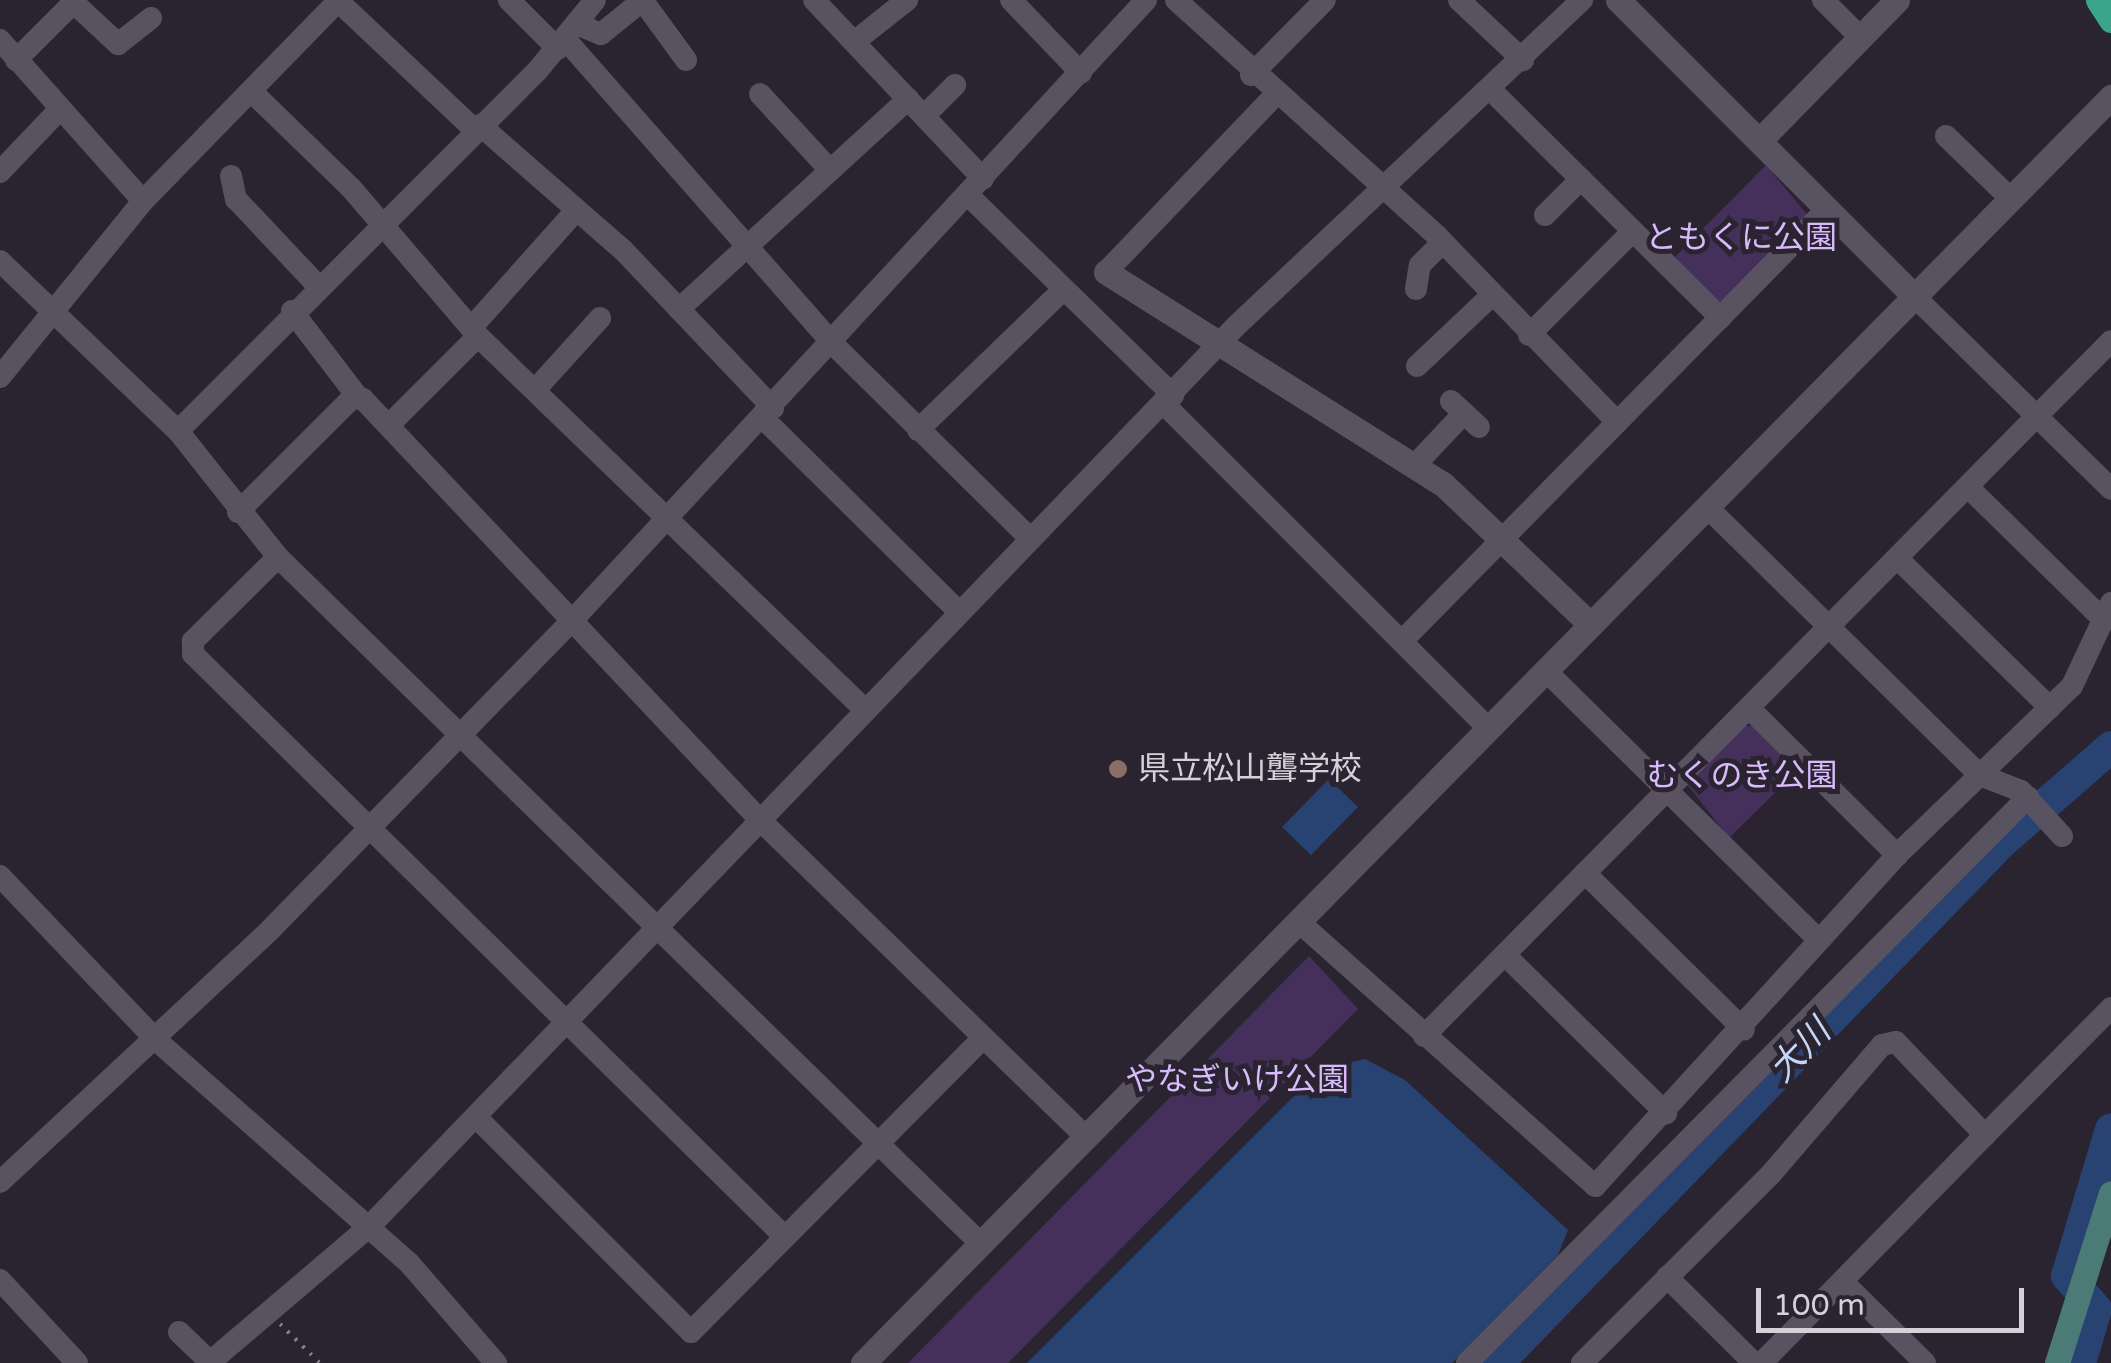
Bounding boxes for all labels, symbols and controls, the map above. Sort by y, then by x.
park label: ともくに公園 [1645,219,1837,257]
place label: 県立松山聾学校 [1138,750,1362,788]
park label: むくのき公園 [1646,757,1838,795]
marker: 県立松山聾学校 [1107,758,1129,780]
water label: 大川 [1761,1011,1839,1091]
park label: やなぎいけ公園 [1125,1061,1349,1099]
scale bar [1761,1268,2028,1330]
text: 100 m [1773,1287,1865,1324]

